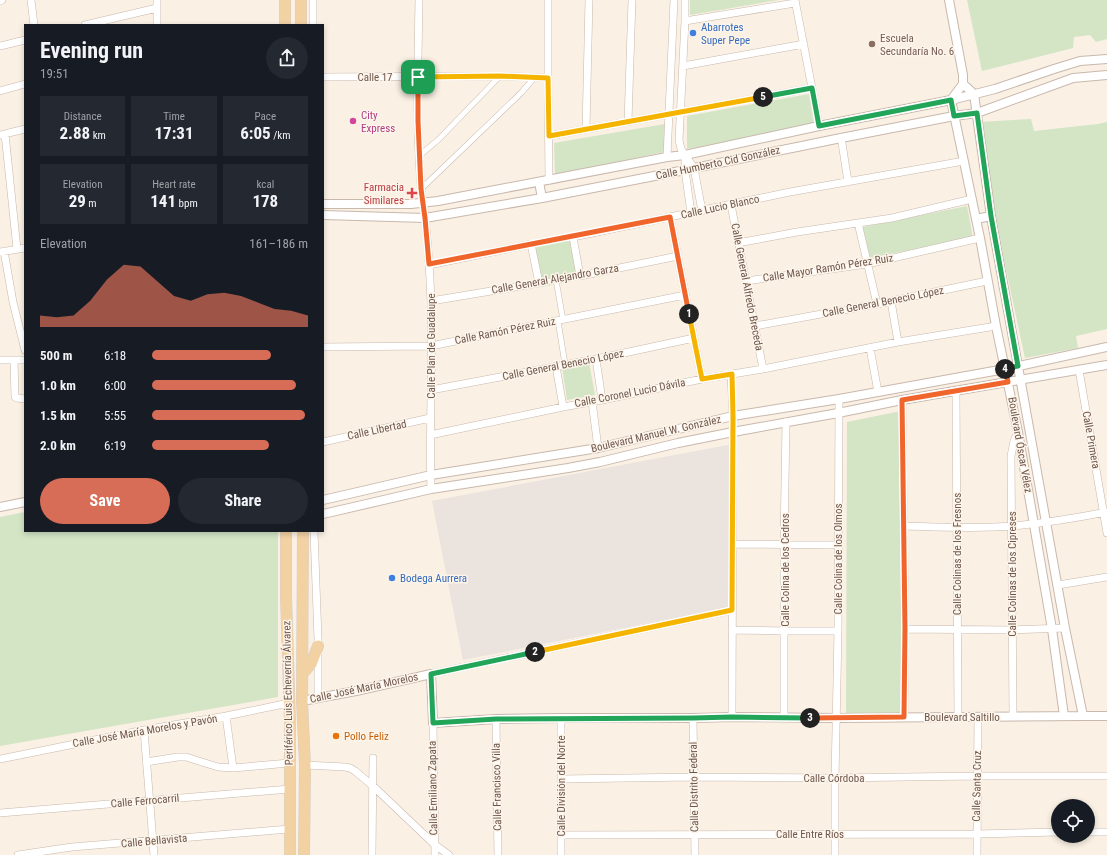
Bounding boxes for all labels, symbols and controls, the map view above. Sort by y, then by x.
place label: Abarrotes Super Pepe [701,21,750,47]
marker: Abarrotes Super Pepe [688,28,698,38]
place label: Escuela Secundaría No. 6 [880,32,954,58]
button: share [266,37,308,79]
text: Evening run [40,38,143,63]
marker: Escuela Secundaría No. 6 [867,39,877,49]
pin [401,60,435,94]
text: 19:51 [40,66,69,81]
icon: arrive [407,66,429,88]
street label: Calle 17 [357,71,393,84]
pin: 5 [753,87,773,107]
text: 5 [760,90,766,103]
place label: City Express [361,109,395,135]
text: Distance [64,110,102,123]
text: Time [163,110,185,123]
text: Pace [255,110,276,123]
marker: City Express [348,116,358,126]
text: 2.88 [59,123,90,143]
text: 17:31 [154,123,194,143]
text: 6:05 [240,123,271,143]
text: km [90,129,106,142]
text: /km [271,129,290,142]
street label: Calle Humberto Cid González [655,143,782,183]
text: Elevation [63,178,102,191]
text: Heart rate [152,178,196,191]
text: kcal [256,178,274,191]
place label: Farmacia Similares [364,181,404,207]
marker: Farmacia Similares [407,188,417,198]
text: 29 [69,191,86,211]
text: 141 [150,191,176,211]
text: 178 [252,191,278,211]
street label: Calle Lucio Blanco [680,192,761,222]
text: m [86,197,97,210]
text: bpm [176,197,198,210]
street label: Calle General Alfredo Breceda [728,222,766,352]
text: Elevation [40,236,87,251]
text: 161–186 m [249,236,308,251]
street label: Calle Mayor Ramón Pérez Ruiz [762,251,894,285]
street label: Calle General Alejandro Garza [490,261,620,297]
street label: Calle General Benecio López [821,284,945,320]
street label: Calle Plan de Guadalupe [425,293,438,399]
pin: 1 [679,304,699,324]
text: 1 [686,307,692,320]
street label: Calle Ramón Pérez Ruiz [453,315,557,347]
street label: Calle General Benecio López [501,347,625,383]
text: 500 m [40,348,72,363]
text: 6:18 [104,348,126,363]
pin: 4 [995,359,1015,379]
text: 4 [1002,362,1008,375]
street label: Calle Coronel Lucio Dávila [573,376,687,410]
text: 1.0 km [40,378,76,393]
text: 6:00 [104,378,126,393]
street label: Boulevard Óscar Vélez [1005,396,1035,494]
text: 1.5 km [40,408,76,423]
text: 5:55 [104,408,126,423]
street label: Calle Primera [1080,410,1102,470]
street label: Boulevard Manuel W. González [590,413,722,455]
street label: Calle Libertad [346,417,408,443]
text: 2.0 km [40,438,76,453]
text: 6:19 [104,438,126,453]
button: Save [40,478,170,524]
button: Share [178,478,308,524]
street label: Calle Colinas de los Fresnos [951,493,964,615]
street label: Calle Colina de los Olmos [832,504,845,614]
street label: Calle Colinas de los Cipreses [1006,511,1019,637]
street label: Calle Colina de los Cedros [779,513,792,627]
place label: Bodega Aurrera [400,572,467,585]
marker: Bodega Aurrera [387,573,397,583]
street label: Periférico Luis Echeverría Álvarez [280,620,296,765]
pin: 2 [525,642,545,662]
text: 2 [532,645,538,658]
street label: Calle José María Morelos [309,670,419,706]
pin: 3 [800,708,820,728]
text: 3 [807,711,813,724]
street label: Boulevard Saltillo [924,711,1000,724]
street label: Calle José María Morelos y Pavón [72,712,218,750]
place label: Pollo Feliz [344,730,389,743]
marker: Pollo Feliz [331,731,341,741]
street label: Calle División del Norte [555,735,568,837]
street label: Calle Emiliano Zapata [426,741,440,835]
street label: Calle Distrito Federal [687,742,701,832]
street label: Calle Francisco Villa [490,743,504,831]
street label: Calle Santa Cruz [970,750,984,822]
street label: Calle Córdoba [804,772,864,785]
street label: Calle Ferrocarril [110,792,180,810]
map controls [1051,799,1095,843]
button: locate [1051,799,1095,843]
street label: Calle Entre Ríos [776,828,844,841]
street label: Calle Bellavista [120,832,188,850]

